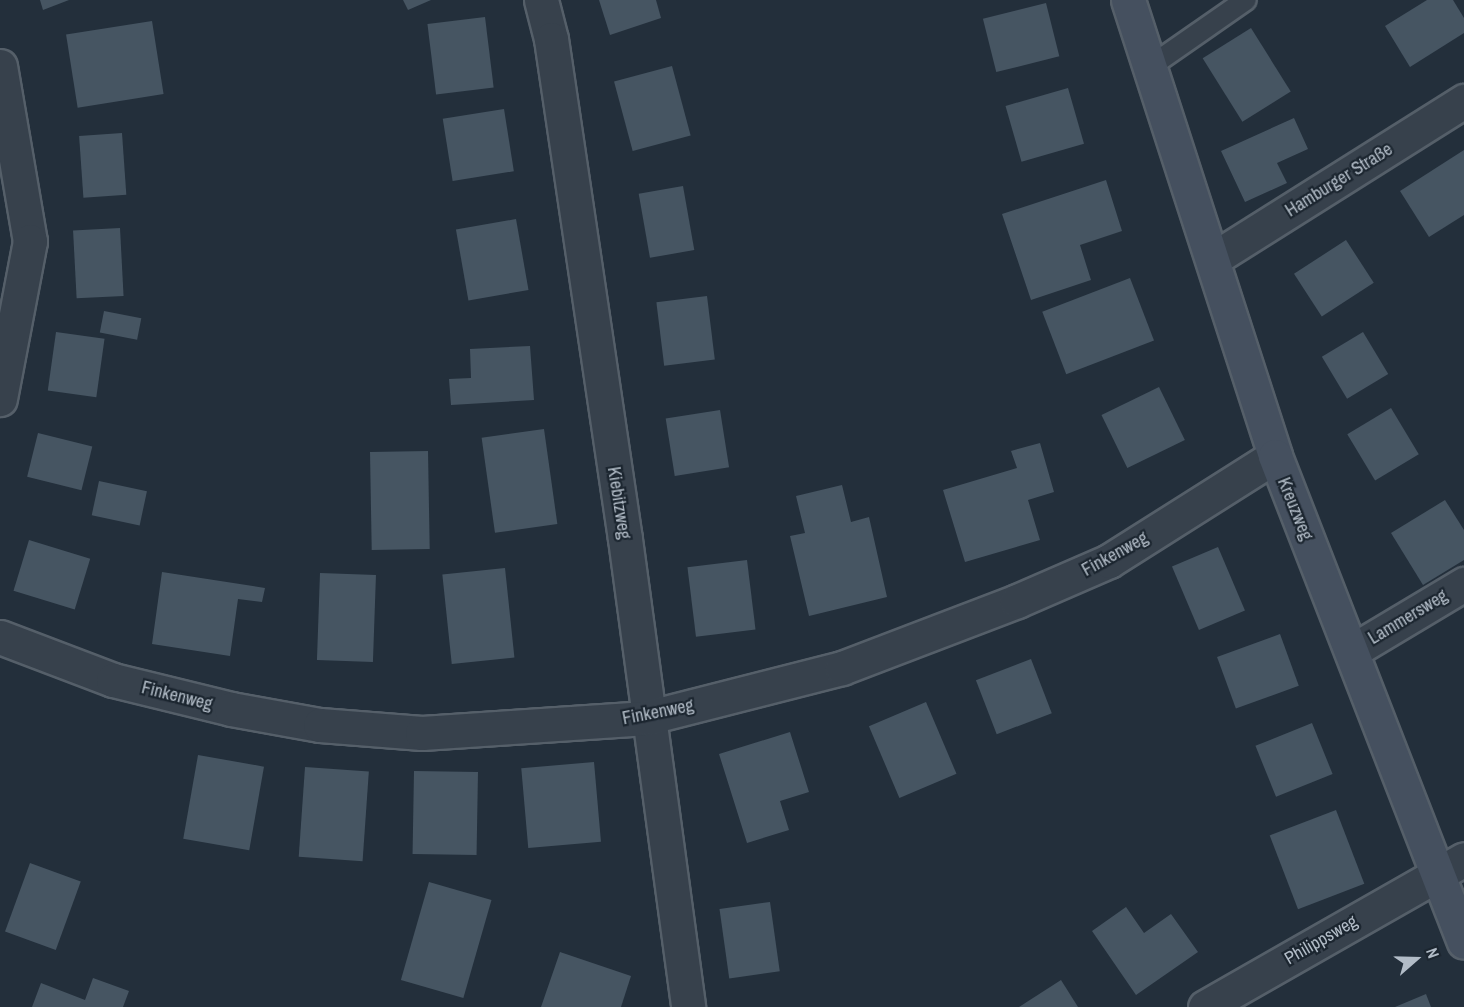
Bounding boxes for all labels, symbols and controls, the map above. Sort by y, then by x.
street label: Hamburger Straße [1281,138,1397,222]
street label: Kiebitzweg [603,465,635,541]
street label: Kreuzweg [1273,475,1317,543]
street label: Finkenweg [1078,527,1152,581]
street label: Lammersweg [1364,585,1452,649]
street label: Finkenweg [139,677,215,715]
street label: Finkenweg [621,695,695,729]
street label: Philippsweg [1281,911,1361,969]
north arrow [1386,929,1446,989]
text: N [1421,945,1445,961]

